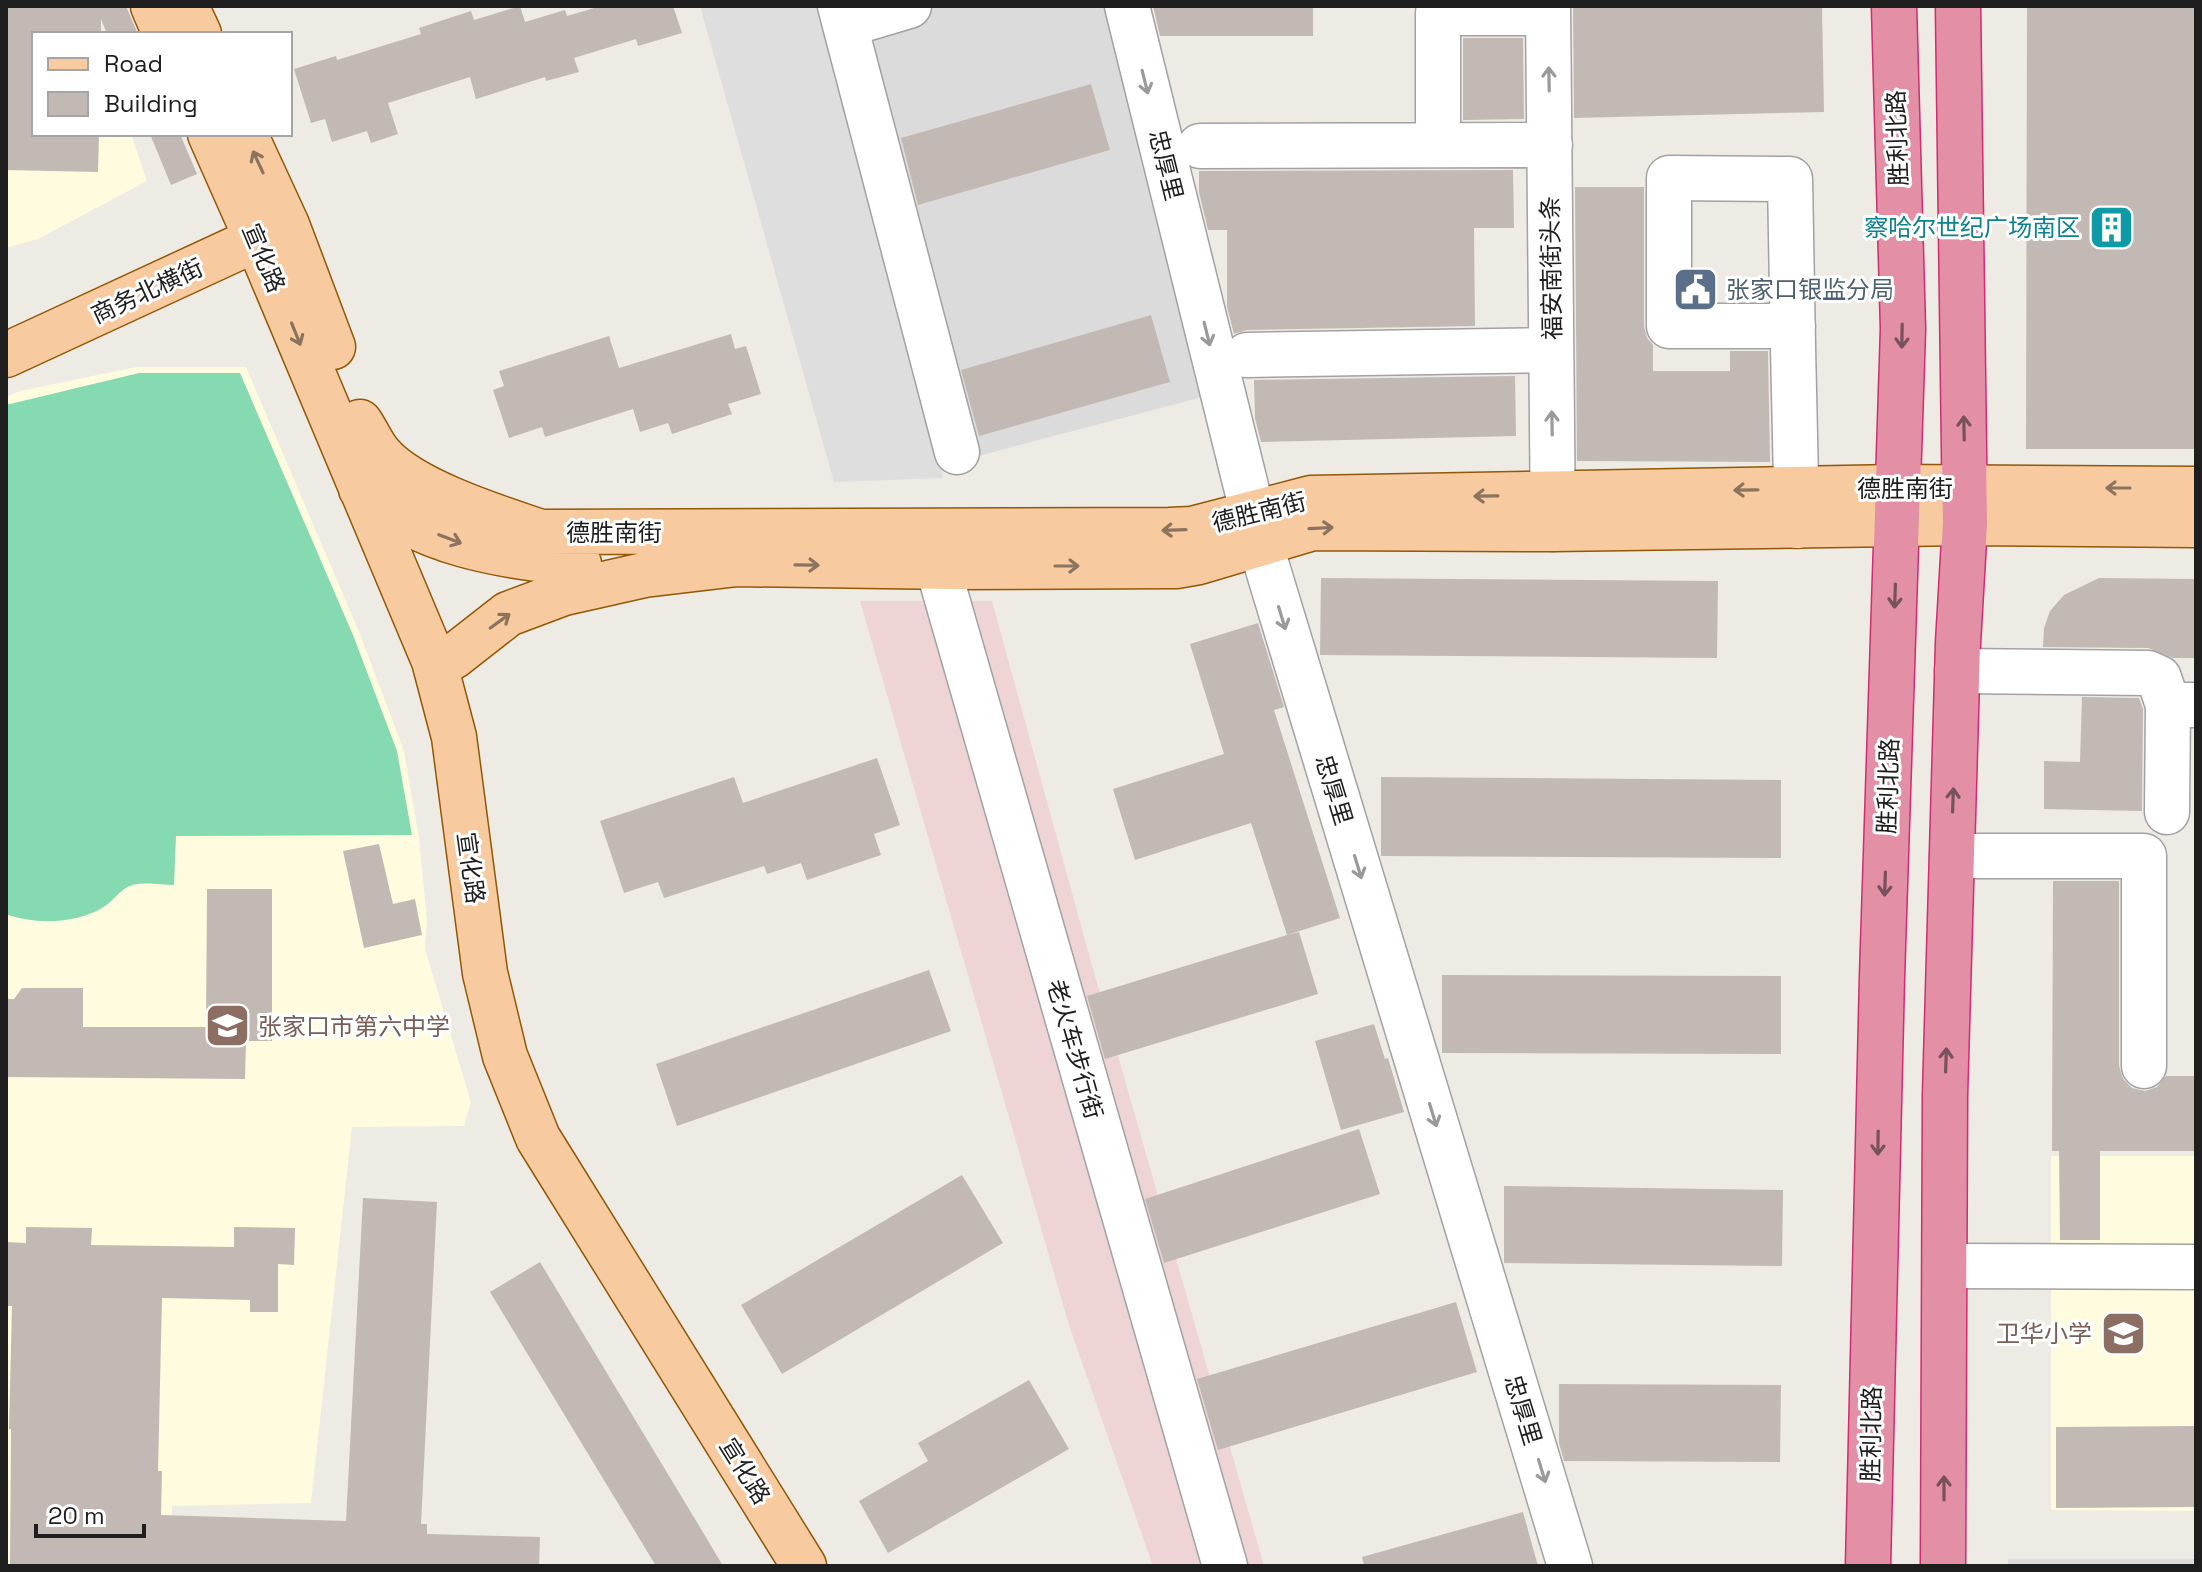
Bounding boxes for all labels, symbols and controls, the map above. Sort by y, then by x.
legend [32,32,292,136]
text: Road [104,48,163,79]
one-way arrow [1541,66,1557,93]
one-way arrow [1139,68,1154,94]
text: Building [104,88,198,119]
street label: 胜利北路 [1880,89,1914,187]
street label: 忠厚里 [1142,126,1190,204]
one-way arrow [250,151,265,175]
street label: 福安南街头条 [1534,196,1568,340]
building icon: 察哈尔世纪广场南区 [2087,203,2135,251]
place label: 察哈尔世纪广场南区 [1864,212,2080,243]
street label: 宣化路 [236,219,292,297]
street label: 商务北横街 [86,252,208,330]
public building icon: 张家口银监分局 [1671,265,1719,313]
place label: 张家口银监分局 [1726,274,1894,305]
one-way arrow [290,321,305,346]
one-way arrow [1200,321,1215,347]
one-way arrow [1895,322,1910,349]
one-way arrow [1544,410,1560,437]
one-way arrow [1956,415,1971,442]
street label: 德胜南街 [1857,473,1953,504]
one-way arrow [2105,481,2132,496]
one-way arrow [1733,483,1760,498]
street label: 德胜南街 [1209,485,1309,539]
one-way arrow [1473,488,1500,504]
street label: 德胜南街 [566,517,662,548]
one-way arrow [1307,521,1334,536]
one-way arrow [1161,522,1188,537]
one-way arrow [437,533,462,547]
one-way arrow [793,557,820,573]
one-way arrow [1053,558,1080,574]
one-way arrow [1887,582,1902,609]
one-way arrow [1276,605,1290,630]
one-way arrow [488,613,510,629]
street label: 胜利北路 [1871,737,1905,835]
street label: 忠厚里 [1309,751,1359,829]
one-way arrow [1946,787,1961,814]
street label: 宣化路 [451,830,491,906]
one-way arrow [1351,853,1366,879]
one-way arrow [1877,870,1892,897]
street label: 老火车步行街 [1040,976,1110,1122]
school or university icon: 张家口市第六中学 [203,1002,251,1050]
place label: 张家口市第六中学 [258,1011,450,1042]
one-way arrow [1938,1047,1954,1074]
one-way arrow [1426,1102,1441,1128]
one-way arrow [1870,1129,1886,1156]
school or university icon: 卫华小学 [2099,1309,2147,1357]
place label: 卫华小学 [1996,1318,2092,1349]
street label: 忠厚里 [1498,1371,1548,1449]
street label: 胜利北路 [1855,1386,1887,1482]
street label: 宣化路 [713,1432,777,1510]
one-way arrow [1535,1458,1550,1484]
one-way arrow [1936,1475,1952,1502]
scale bar [36,1488,144,1538]
text: 20 m [48,1500,105,1531]

